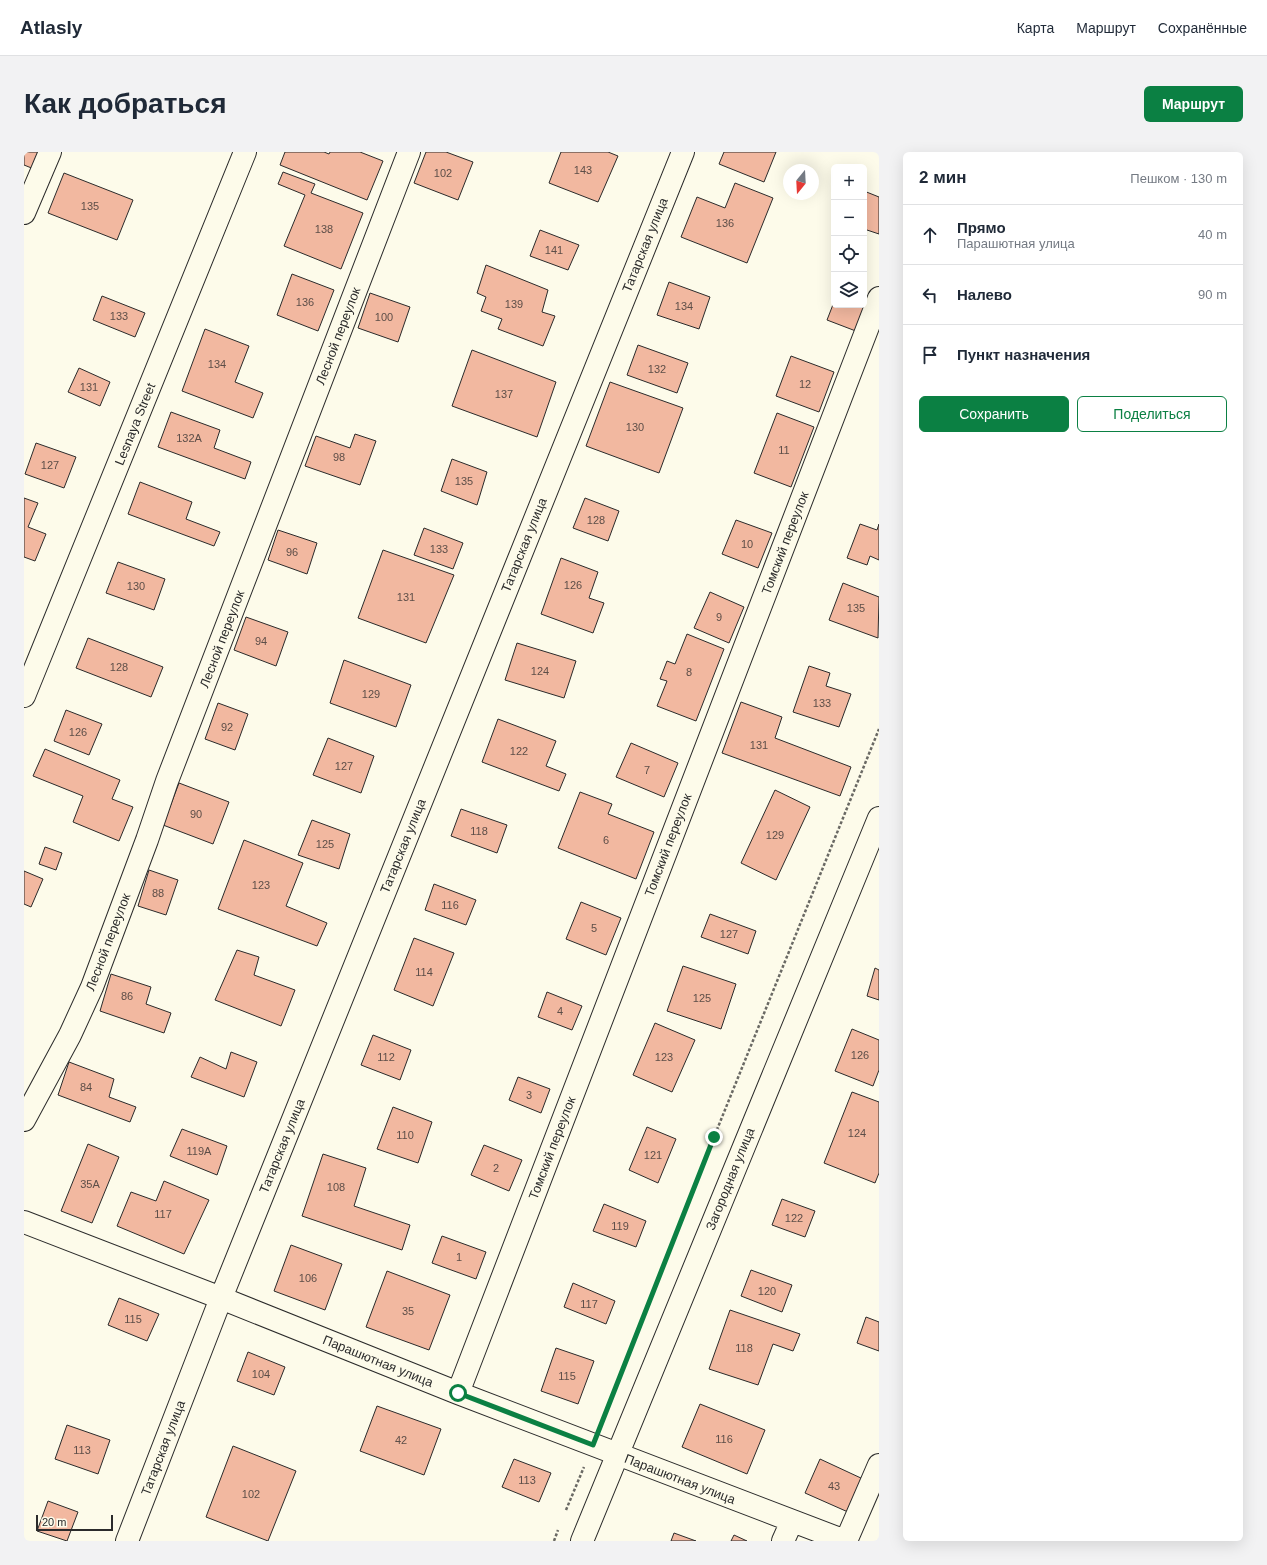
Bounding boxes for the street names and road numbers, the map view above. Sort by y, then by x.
street label: Татарская улица [619,195,671,294]
street label: Лесной переулок [313,285,364,387]
street label: Lesnaya Street [112,380,158,467]
street label: Томский переулок [758,489,812,597]
street label: Татарская улица [498,495,550,594]
street label: Лесной переулок [197,588,248,690]
street label: Томский переулок [641,791,695,899]
street label: Татарская улица [377,796,429,895]
street label: Лесной переулок [83,891,134,993]
street label: Томский переулок [525,1094,579,1202]
street label: Татарская улица [256,1096,308,1195]
street label: Загородная улица [703,1125,758,1232]
street label: Парашютная улица [321,1332,436,1390]
street label: Татарская улица [138,1398,188,1498]
street label: Парашютная улица [622,1451,738,1507]

